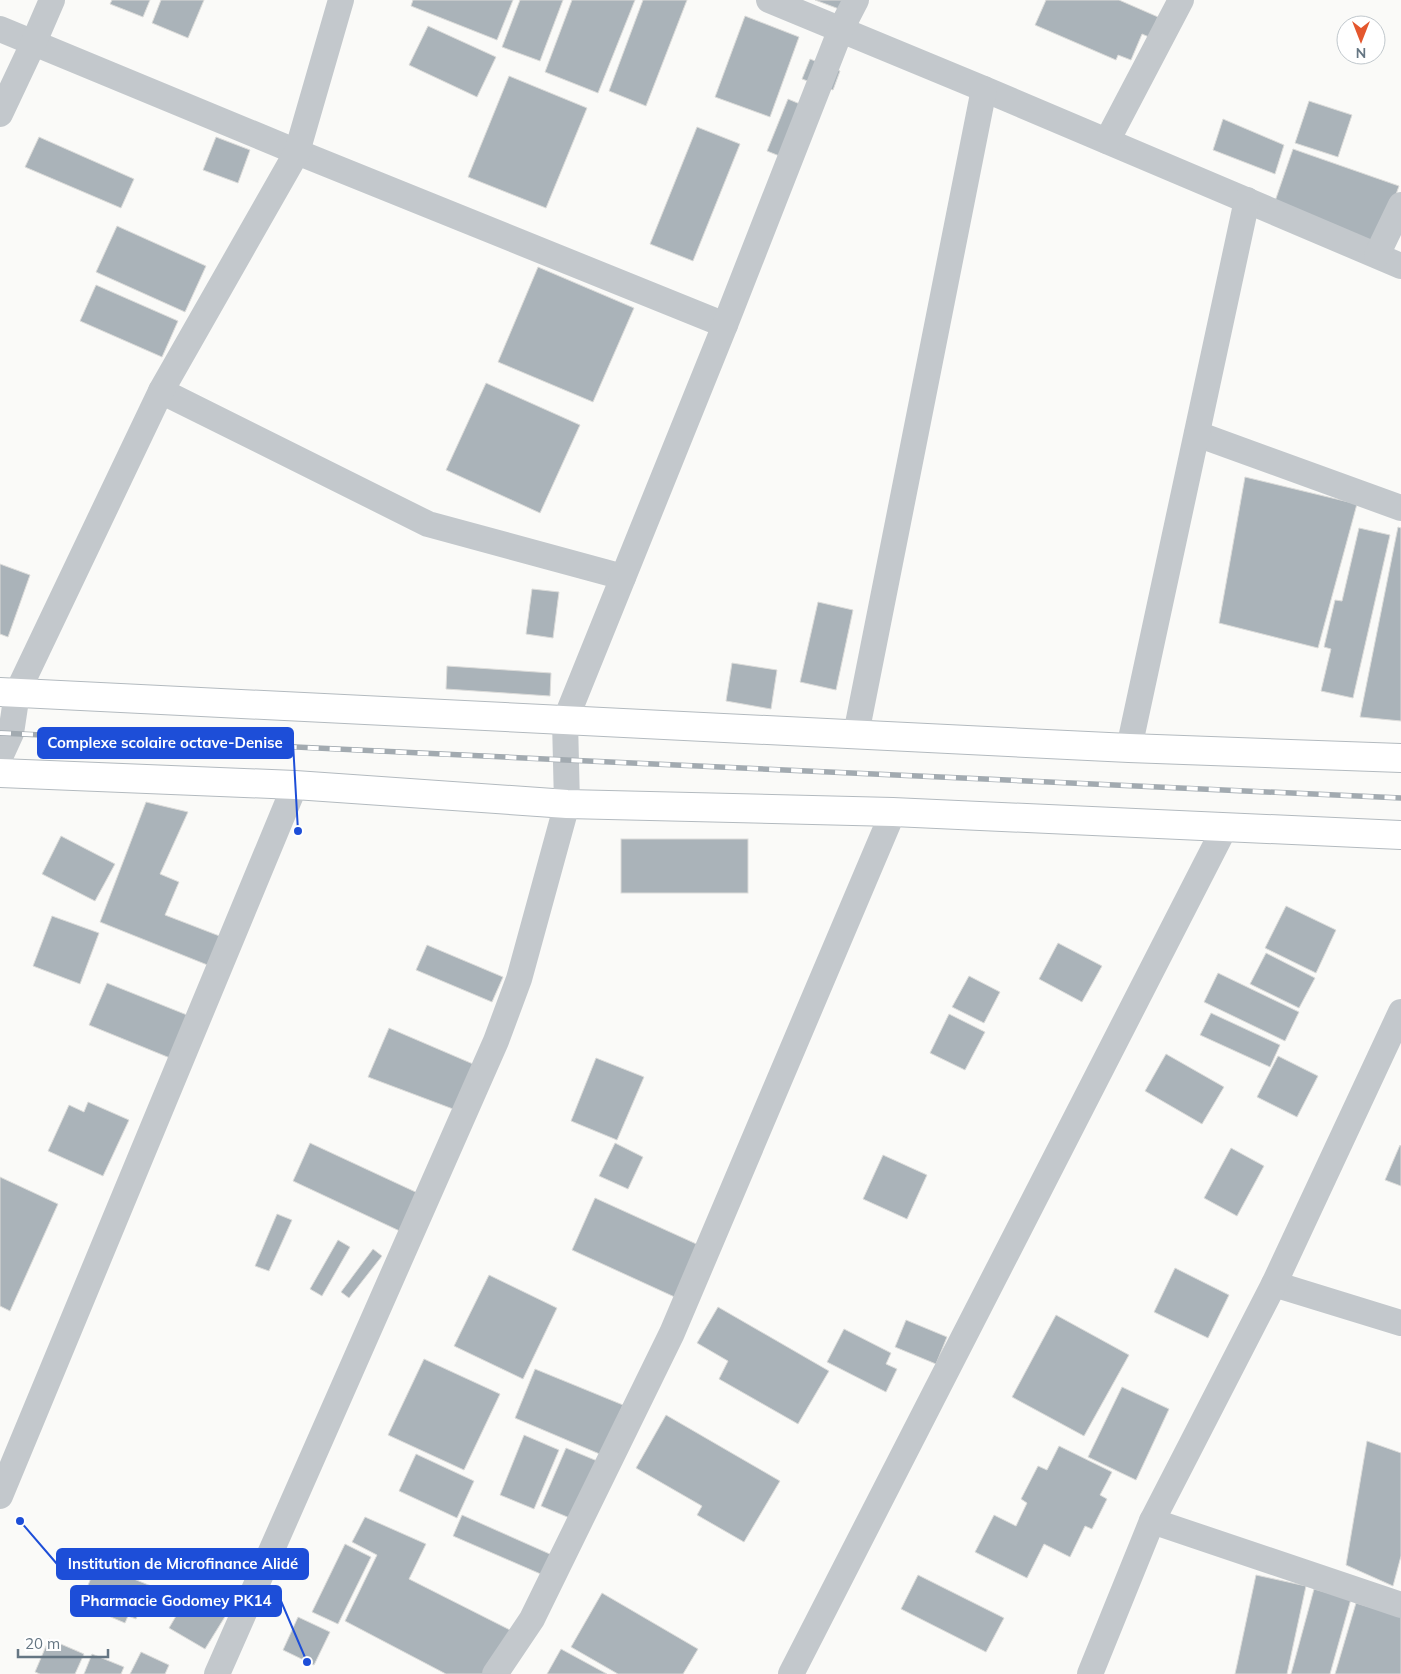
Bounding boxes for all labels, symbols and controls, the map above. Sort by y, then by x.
north arrow [1336,15,1386,65]
text: N [1356,44,1366,62]
callout: Complexe scolaire octave-Denise [38,728,293,758]
text: Complexe scolaire octave-Denise [47,733,283,752]
callout: Institution de Microfinance Alidé [57,1549,308,1579]
text: Institution de Microfinance Alidé [68,1554,298,1573]
callout: Pharmacie Godomey PK14 [71,1586,281,1616]
text: Pharmacie Godomey PK14 [81,1591,271,1610]
scale bar [18,1626,108,1658]
text: 20 m [25,1634,60,1653]

